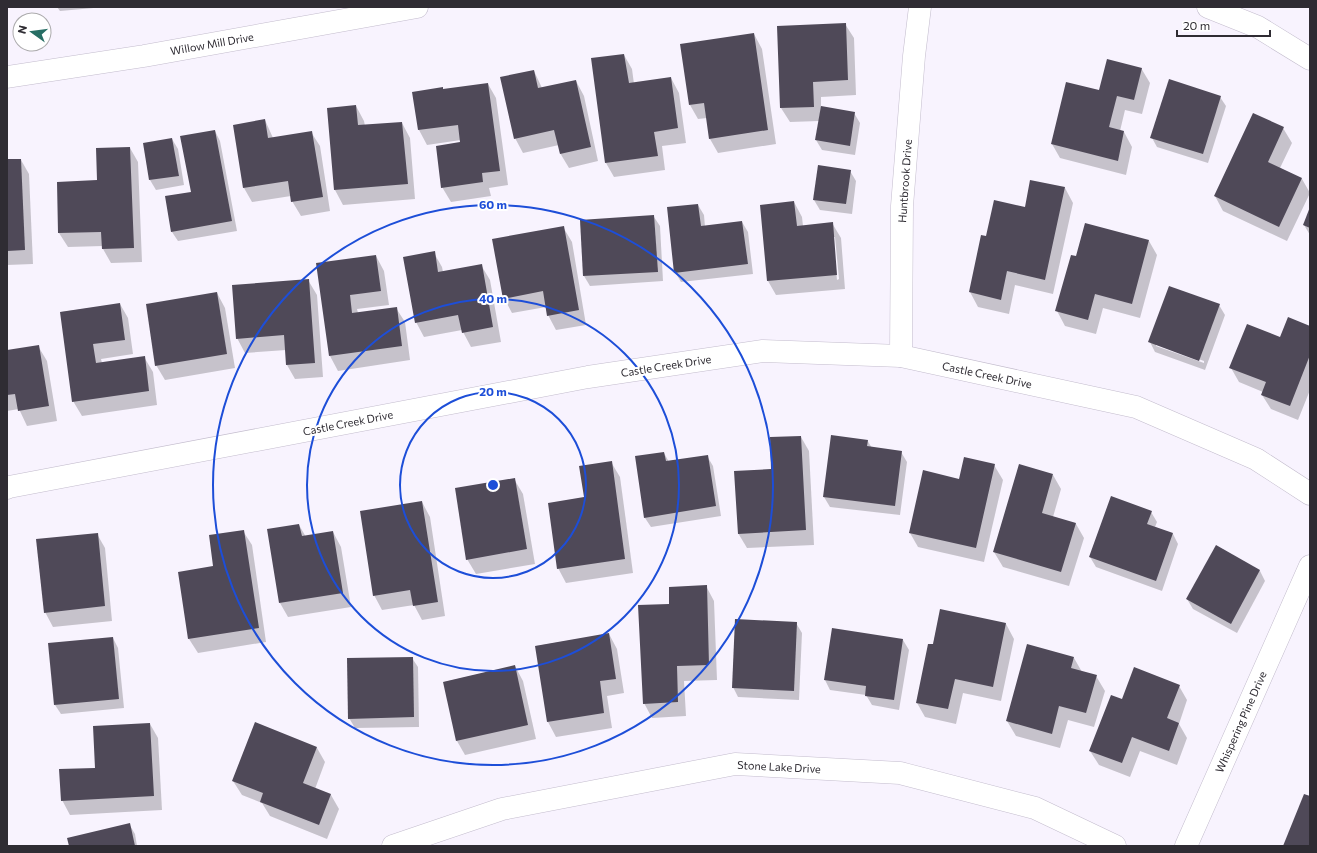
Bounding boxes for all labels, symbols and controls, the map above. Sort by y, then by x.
north arrow [12,12,52,52]
scale bar [1177,12,1270,38]
text: 20 m [1183,18,1210,32]
text: N [15,24,29,35]
street label: Willow Mill Drive [169,30,255,57]
street label: Huntbrook Drive [895,139,914,223]
text: 60 m [479,197,507,211]
text: 40 m [479,291,507,305]
street label: Castle Creek Drive [620,352,712,379]
street label: Castle Creek Drive [941,359,1033,390]
text: 20 m [479,384,507,398]
street label: Castle Creek Drive [302,407,394,438]
centre of rings [486,478,500,492]
street label: Whispering Pine Drive [1212,669,1269,775]
street label: Stone Lake Drive [737,758,821,775]

